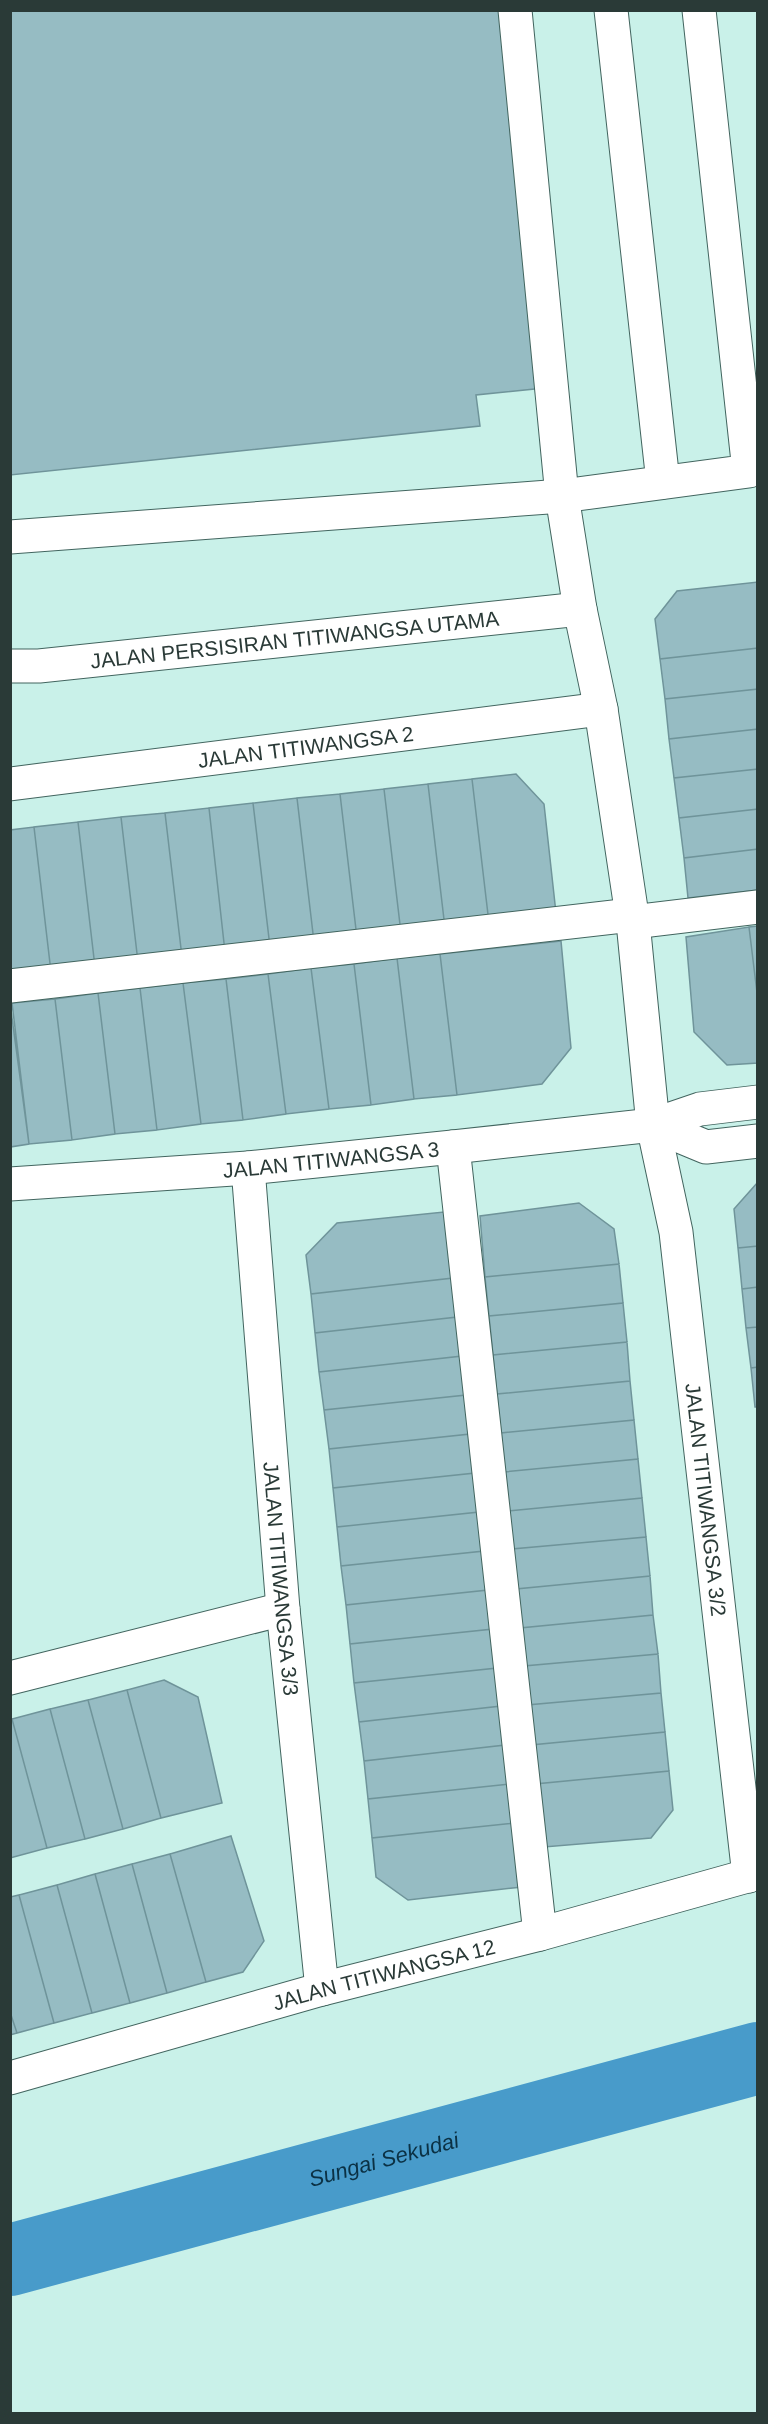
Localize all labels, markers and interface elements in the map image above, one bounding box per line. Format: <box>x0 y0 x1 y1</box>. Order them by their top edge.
street label: JALAN PERSISIRAN TITIWANGSA UTAMA <box>89 606 500 672</box>
street label: JALAN TITIWANGSA 2 <box>196 721 415 772</box>
street label: JALAN TITIWANGSA 3 <box>222 1137 440 1181</box>
street label: JALAN TITIWANGSA 3/2 <box>682 1382 731 1618</box>
street label: JALAN TITIWANGSA 3/3 <box>260 1461 303 1697</box>
street label: JALAN TITIWANGSA 12 <box>270 1934 497 2014</box>
water label: Sungai Sekudai <box>306 2127 462 2191</box>

